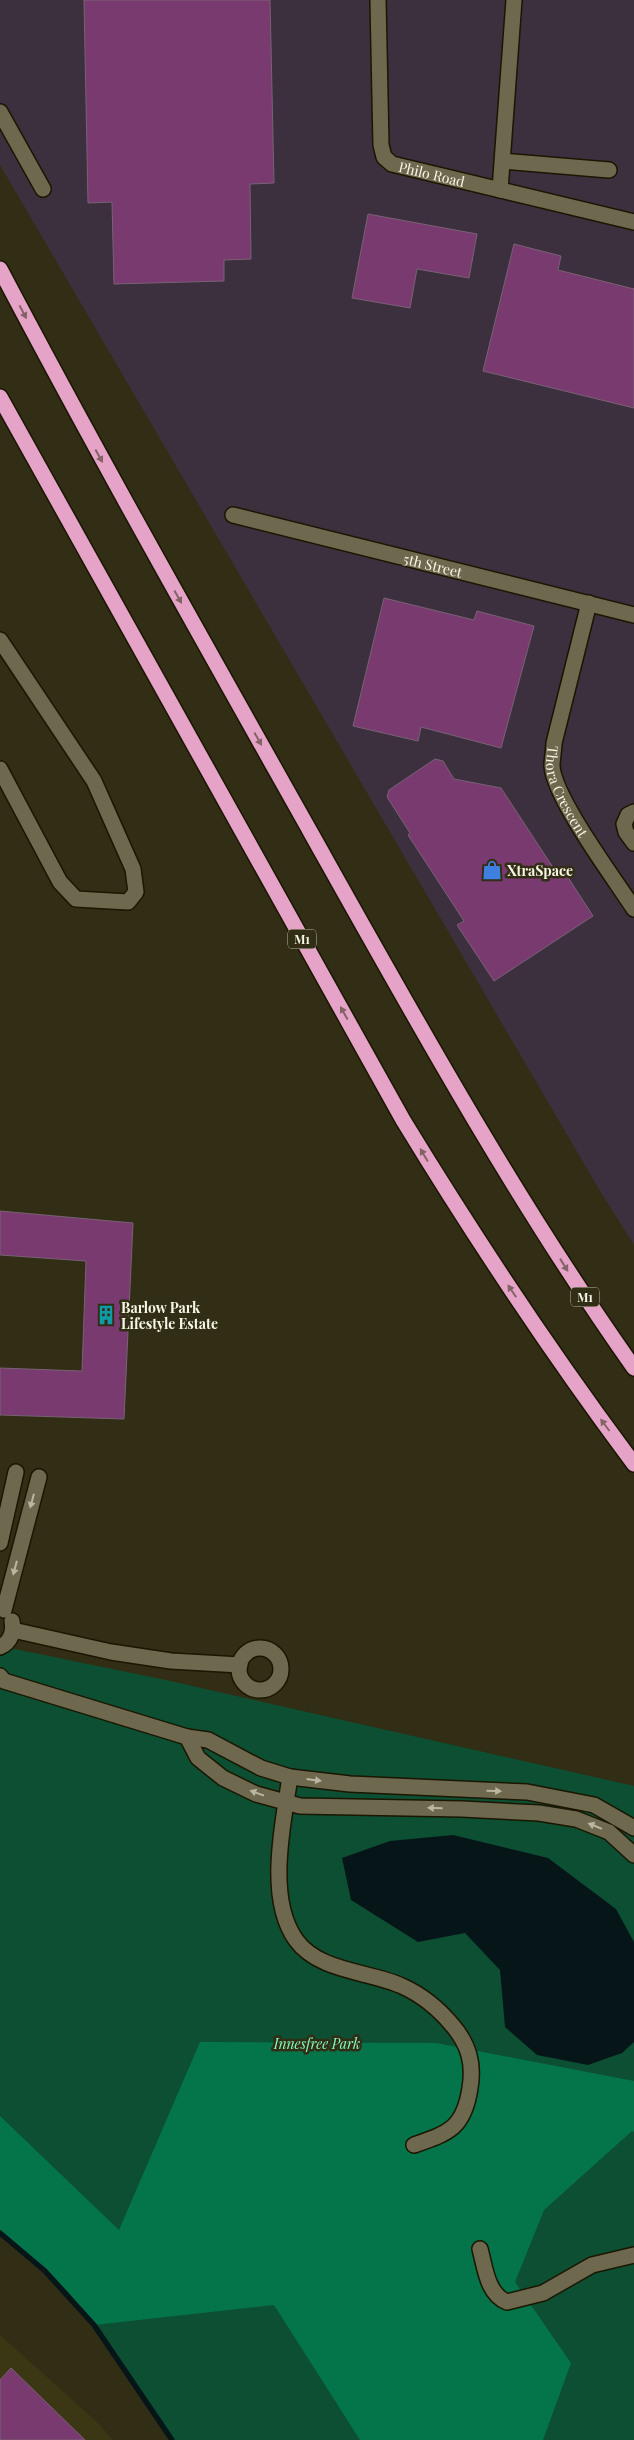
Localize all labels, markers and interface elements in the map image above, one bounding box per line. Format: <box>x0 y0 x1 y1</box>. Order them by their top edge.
street label: Philo Road <box>397 156 467 191</box>
one-way arrow <box>19 305 27 319</box>
one-way arrow <box>94 449 103 462</box>
street label: 5th Street <box>401 548 465 582</box>
one-way arrow <box>174 591 183 604</box>
one-way arrow <box>254 732 262 746</box>
street label: Thora Crescent <box>542 745 593 841</box>
shop icon: XtraSpace <box>481 859 503 881</box>
place label: XtraSpace <box>507 861 573 880</box>
road number: M1 <box>288 930 316 949</box>
one-way arrow <box>339 1007 348 1020</box>
one-way arrow <box>420 1148 429 1161</box>
one-way arrow <box>560 1259 569 1272</box>
one-way arrow <box>507 1284 517 1298</box>
road number: M1 <box>571 1288 599 1306</box>
place label: Barlow Park Lifestyle Estate <box>121 1298 218 1333</box>
building icon: Barlow Park Lifestyle Estate <box>95 1304 117 1326</box>
one-way arrow <box>599 1419 610 1432</box>
one-way arrow <box>28 1494 36 1509</box>
one-way arrow <box>11 1560 19 1575</box>
one-way arrow <box>306 1776 322 1784</box>
one-way arrow <box>486 1787 502 1795</box>
one-way arrow <box>249 1789 264 1797</box>
one-way arrow <box>427 1804 443 1812</box>
one-way arrow <box>588 1822 602 1830</box>
park label: Innesfree Park <box>273 2034 360 2053</box>

